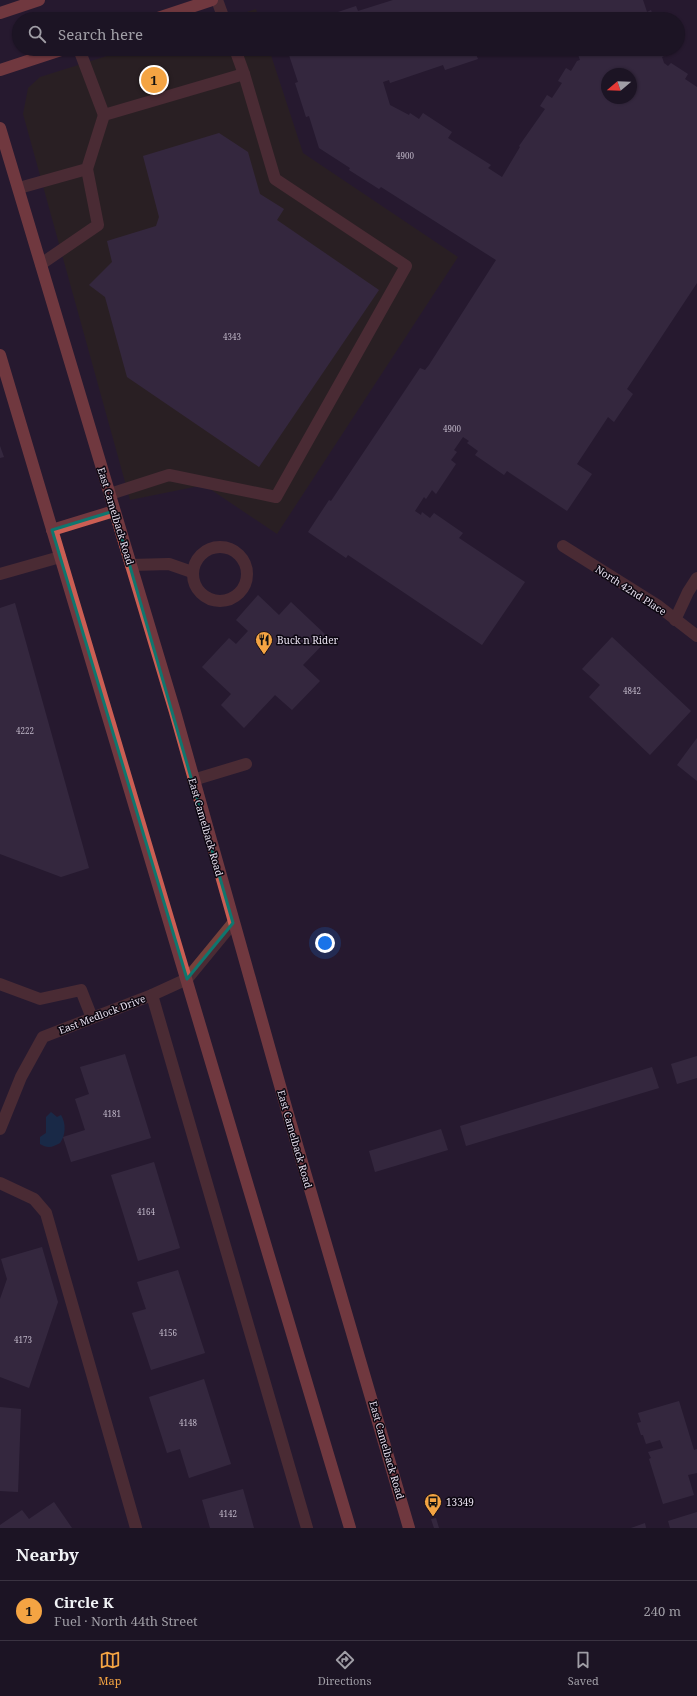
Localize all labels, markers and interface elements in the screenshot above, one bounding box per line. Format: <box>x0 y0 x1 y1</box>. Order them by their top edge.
search box <box>12 12 685 56</box>
icon: search <box>26 23 48 45</box>
text: Search here <box>58 24 143 44</box>
pin: 1 <box>141 65 167 95</box>
north arrow <box>601 68 637 104</box>
house number: 4900 <box>396 150 414 161</box>
house number: 4343 <box>223 331 241 342</box>
house number: 4900 <box>443 423 461 434</box>
street label: East Camelback Road <box>94 465 138 567</box>
street label: North 42nd Place <box>593 562 669 618</box>
restaurant icon: Buck n Rider <box>254 630 274 655</box>
place label: Buck n Rider <box>277 633 339 647</box>
house number: 4842 <box>623 685 641 696</box>
house number: 4222 <box>16 725 34 736</box>
street label: East Camelback Road <box>185 776 227 878</box>
your location <box>315 933 335 953</box>
street label: East Medlock Drive <box>57 991 147 1037</box>
street label: East Camelback Road <box>274 1088 316 1190</box>
house number: 4181 <box>103 1108 121 1119</box>
house number: 4164 <box>137 1206 155 1217</box>
house number: 4156 <box>159 1327 177 1338</box>
house number: 4173 <box>14 1334 32 1345</box>
street label: East Camelback Road <box>366 1399 408 1501</box>
house number: 4148 <box>179 1417 197 1428</box>
bus stop icon: 13349 <box>423 1492 443 1517</box>
place label: 13349 <box>446 1495 474 1509</box>
house number: 4142 <box>219 1508 237 1519</box>
text: Nearby <box>16 1543 79 1566</box>
text: Circle K <box>54 1592 114 1612</box>
text: 1 <box>25 1602 33 1620</box>
text: 240 m <box>644 1602 681 1620</box>
text: Fuel · North 44th Street <box>54 1612 198 1630</box>
tab: Map <box>98 1649 121 1688</box>
tab: Directions <box>318 1649 371 1688</box>
tab: Saved <box>568 1649 599 1688</box>

